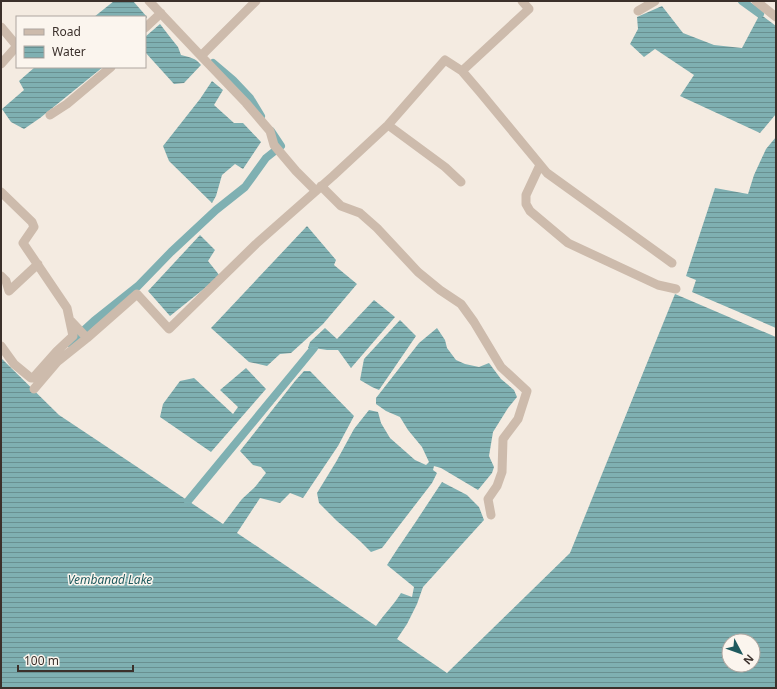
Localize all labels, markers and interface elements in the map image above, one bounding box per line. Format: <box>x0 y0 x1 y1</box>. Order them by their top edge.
legend <box>16 16 146 68</box>
text: Road <box>52 23 81 40</box>
text: Water <box>52 43 86 60</box>
water label: Vembanad Lake <box>68 571 152 588</box>
north arrow <box>721 633 761 673</box>
scale bar <box>18 647 133 673</box>
text: 100 m <box>24 652 59 669</box>
text: N <box>740 652 758 668</box>

